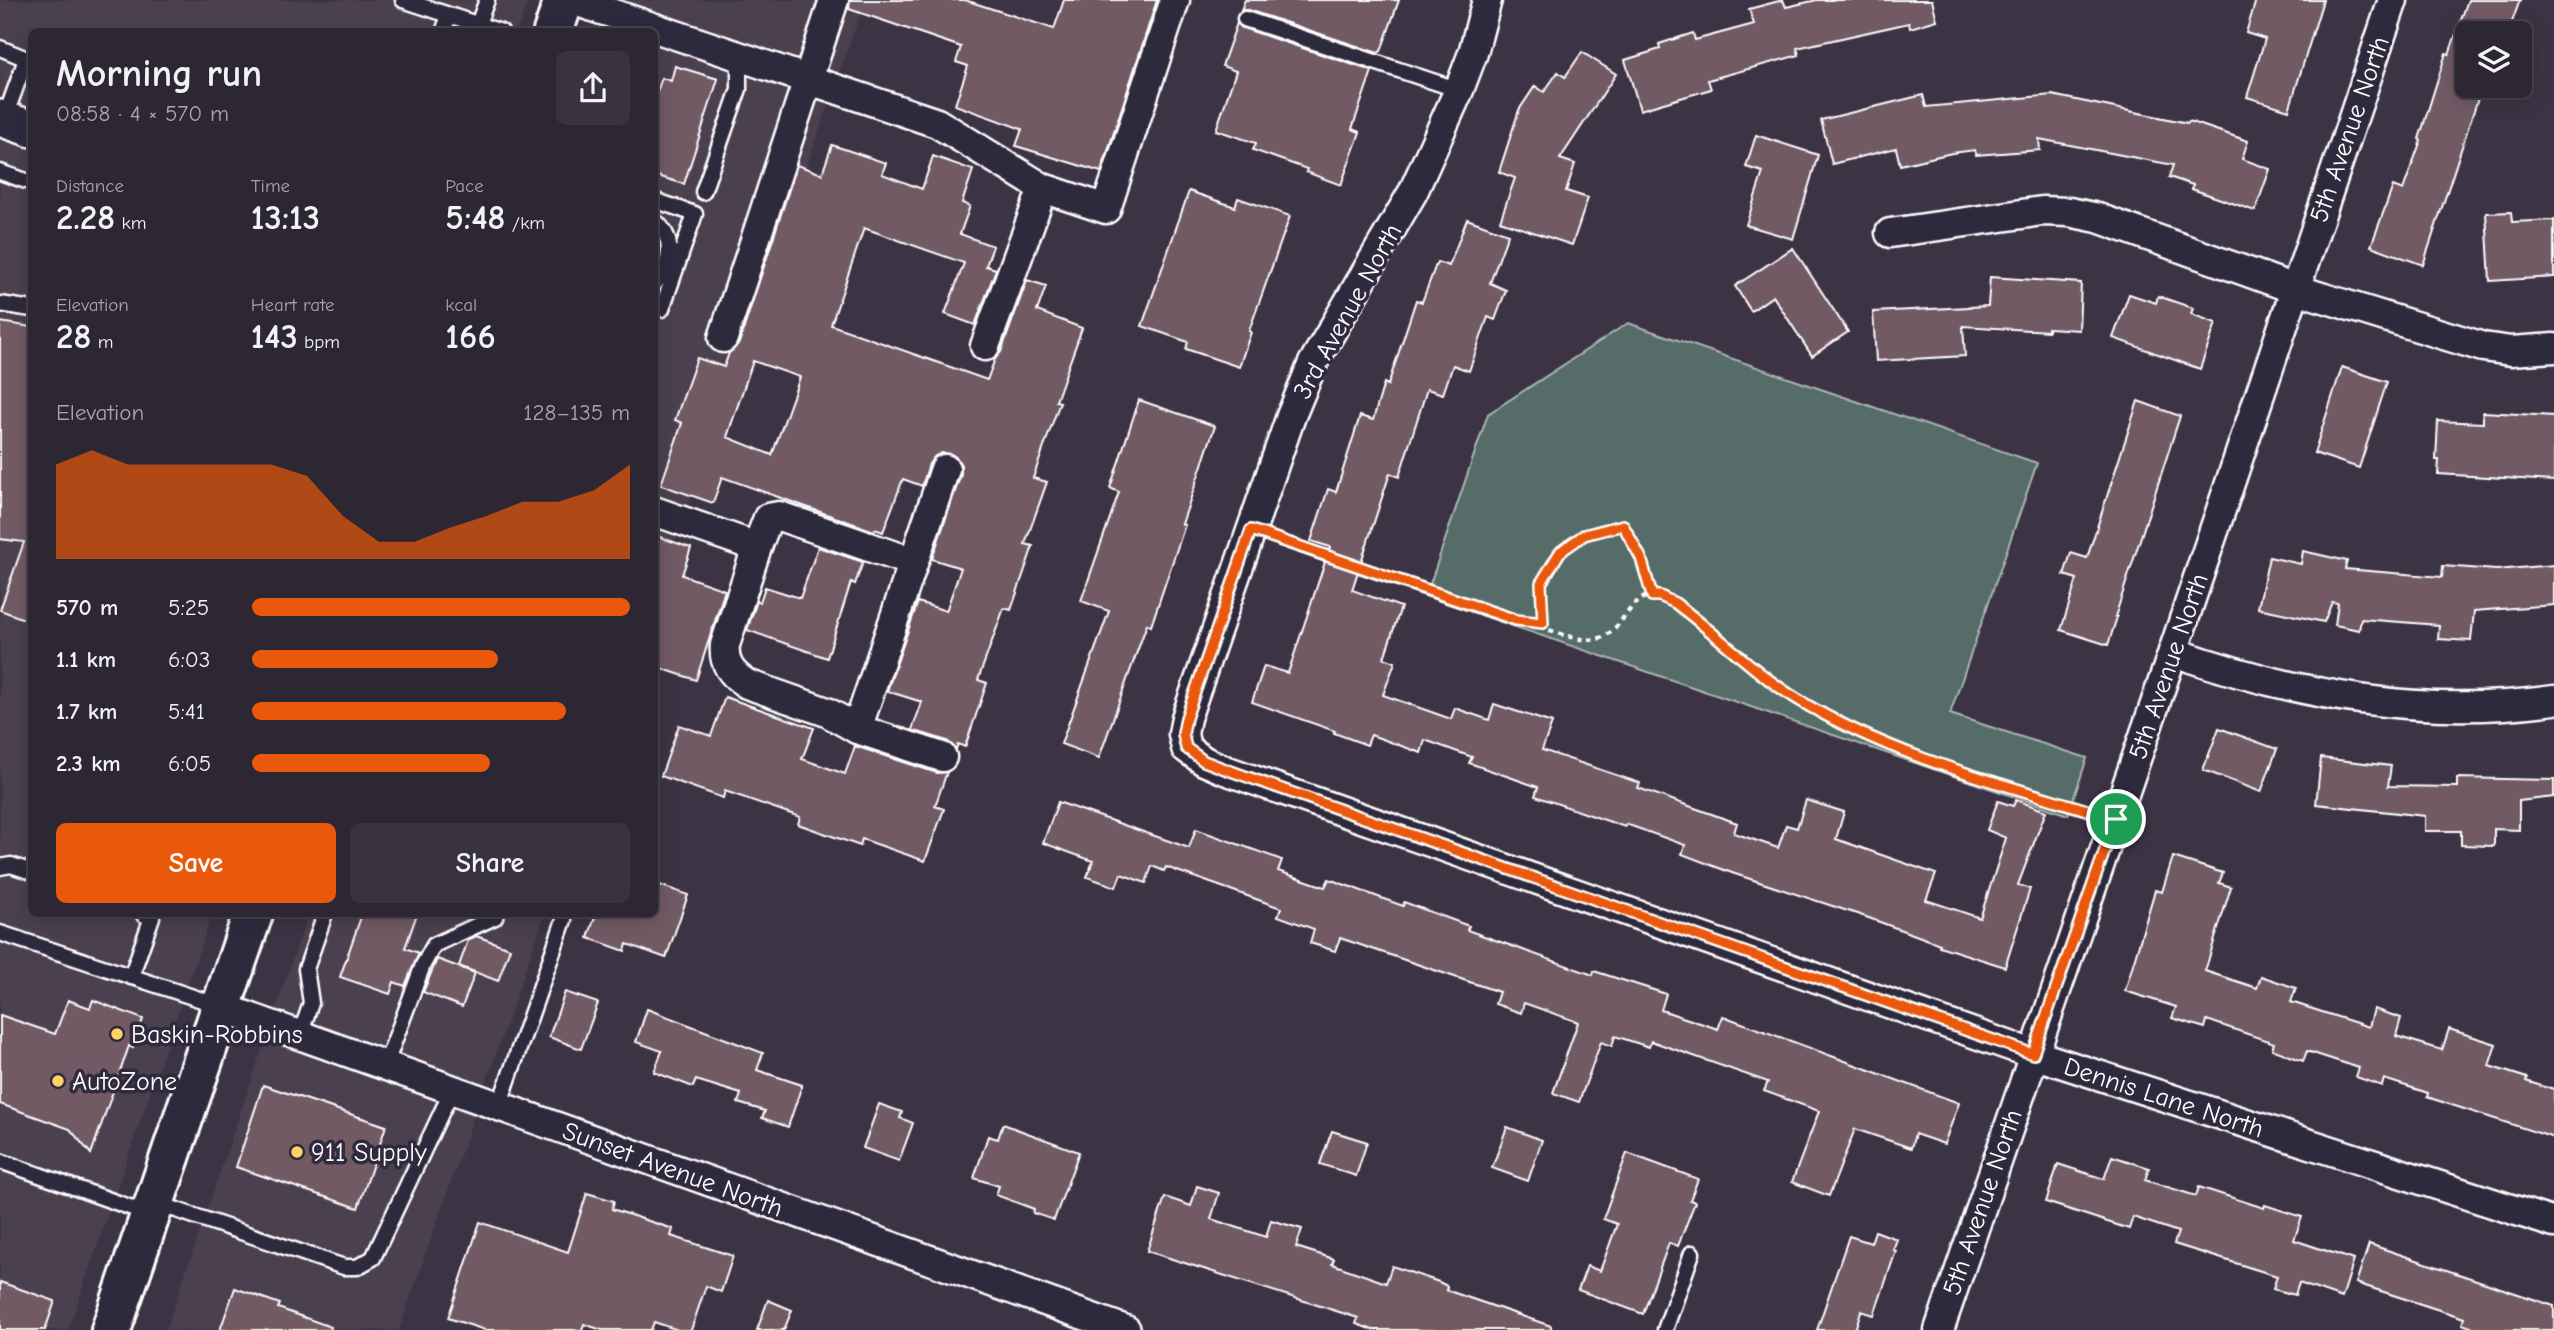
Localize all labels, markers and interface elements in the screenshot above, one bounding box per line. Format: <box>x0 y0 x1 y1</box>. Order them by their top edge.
map controls <box>2455 21 2532 98</box>
button: layers <box>2455 21 2532 98</box>
street label: 5th Avenue North <box>2304 32 2396 226</box>
button: share <box>556 51 630 125</box>
text: Morning run <box>56 52 262 96</box>
text: 08:58 · 4 × 570 m <box>56 100 229 127</box>
text: Distance <box>56 175 124 197</box>
text: Time <box>251 175 290 197</box>
text: Pace <box>445 175 484 197</box>
text: 2.28 <box>56 197 115 238</box>
text: 13:13 <box>251 197 320 238</box>
text: 5:48 <box>445 197 506 238</box>
text: km <box>115 212 146 234</box>
text: /km <box>506 212 545 234</box>
street label: 3rd Avenue North <box>1287 219 1408 404</box>
text: Elevation <box>56 294 129 316</box>
text: Heart rate <box>251 294 334 316</box>
text: kcal <box>445 294 477 316</box>
text: 28 <box>56 316 91 357</box>
text: 143 <box>251 316 298 357</box>
text: 166 <box>445 316 496 357</box>
text: m <box>91 331 113 353</box>
text: bpm <box>298 331 340 353</box>
text: Elevation <box>56 399 144 426</box>
text: 128–135 m <box>523 399 630 426</box>
street label: 5th Avenue North <box>2123 569 2215 763</box>
text: 570 m <box>56 594 118 621</box>
text: 5:25 <box>168 594 209 621</box>
text: 1.1 km <box>56 646 116 673</box>
text: 6:03 <box>168 646 210 673</box>
text: 1.7 km <box>56 698 117 725</box>
text: 5:41 <box>168 698 205 725</box>
text: 2.3 km <box>56 750 121 777</box>
text: 6:05 <box>168 750 211 777</box>
pin <box>2086 789 2146 849</box>
icon: arrive <box>2097 800 2135 838</box>
button: Save <box>56 823 336 903</box>
button: Share <box>350 823 630 903</box>
place label: Baskin-Robbins <box>131 1020 303 1050</box>
marker: Baskin-Robbins <box>109 1026 125 1042</box>
street label: Dennis Lane North <box>2060 1052 2267 1144</box>
place label: AutoZone <box>72 1067 177 1097</box>
marker: AutoZone <box>50 1073 66 1089</box>
street label: 5th Avenue North <box>1937 1105 2029 1299</box>
street label: Sunset Avenue North <box>558 1116 787 1224</box>
place label: 911 Supply <box>311 1138 427 1168</box>
marker: 911 Supply <box>289 1144 305 1160</box>

